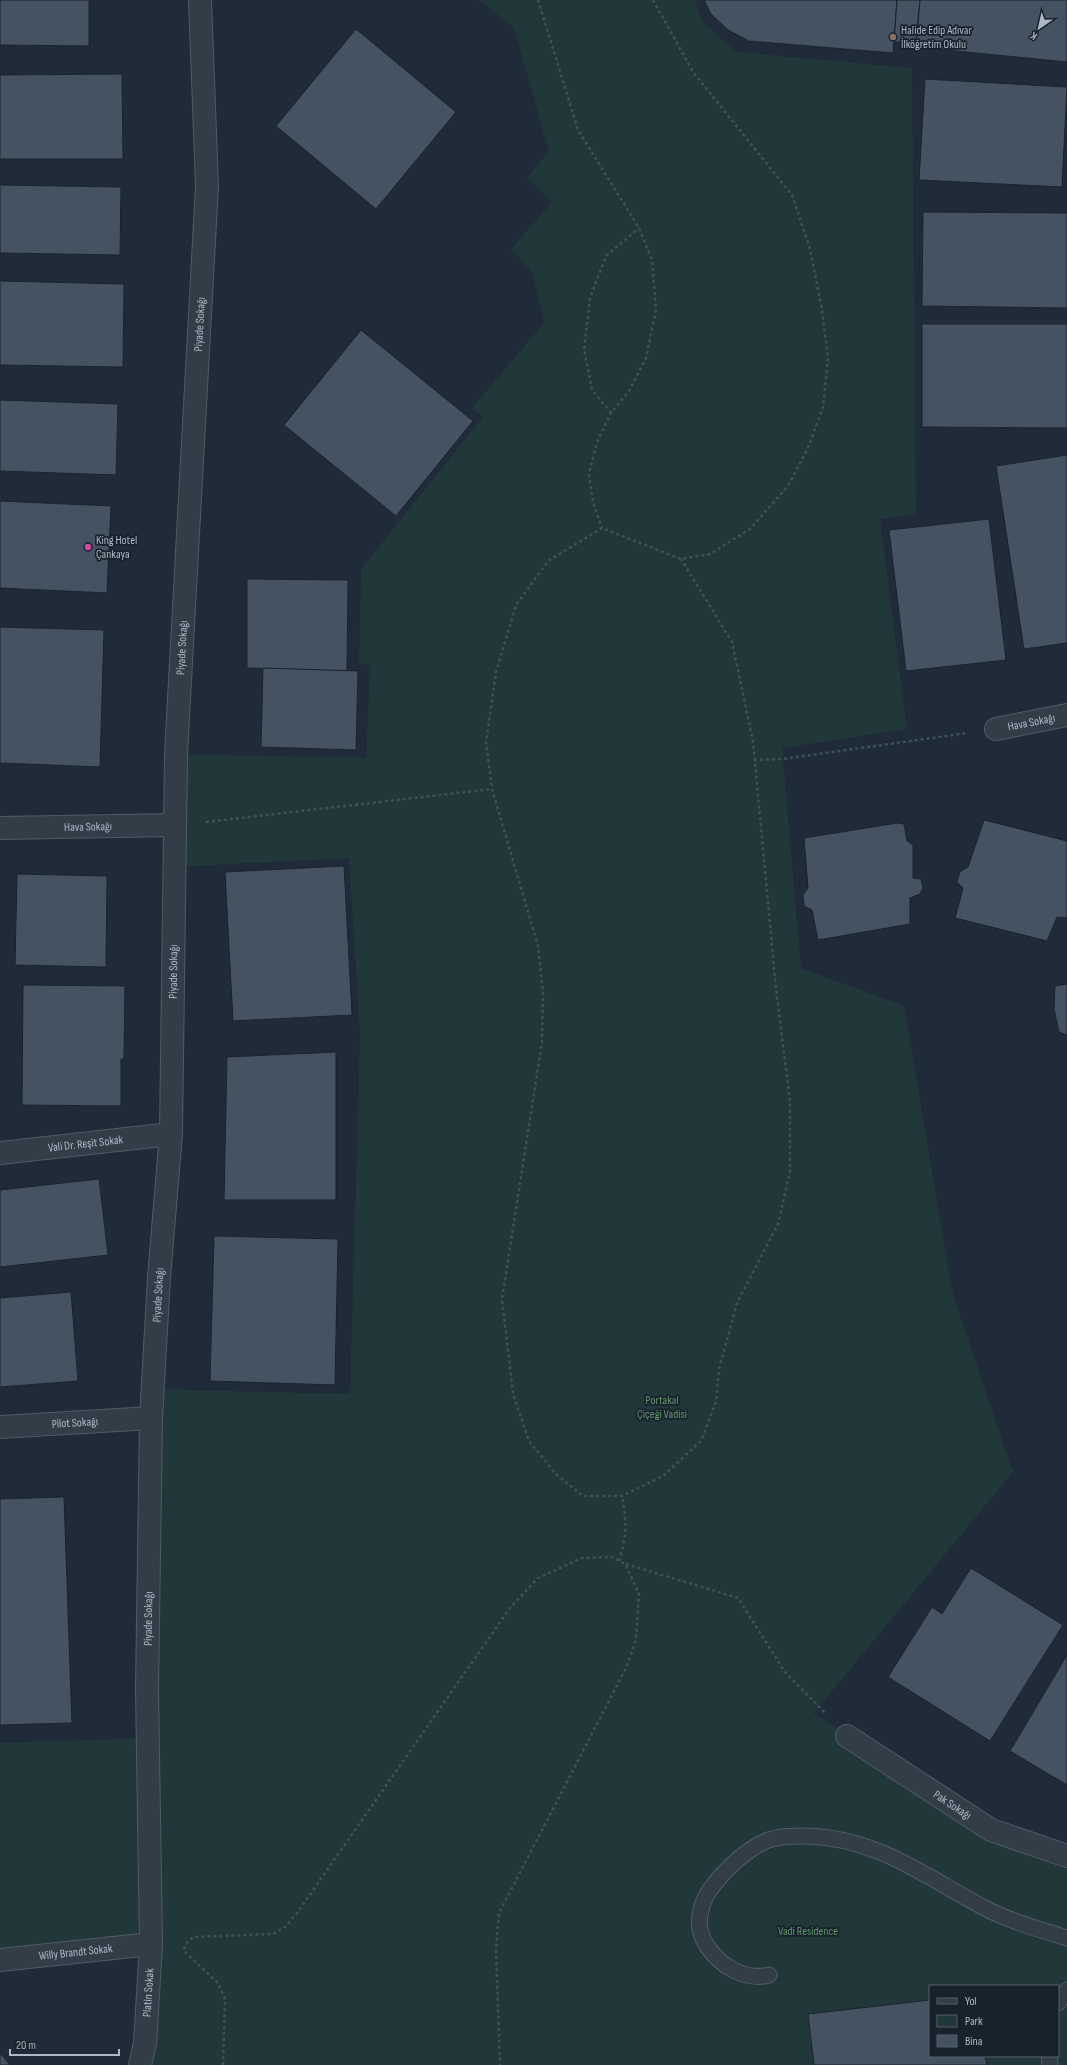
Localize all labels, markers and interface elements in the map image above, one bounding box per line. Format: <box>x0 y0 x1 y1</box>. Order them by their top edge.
north arrow <box>1019 8 1059 48</box>
place label: Halide Edip Adıvar İlköğretim Okulu <box>901 23 972 52</box>
text: K <box>1027 29 1040 43</box>
marker: Halide Edip Adıvar İlköğretim Okulu <box>888 32 898 42</box>
street label: Piyade Sokağı <box>190 297 208 352</box>
place label: King Hotel Çankaya <box>96 533 137 562</box>
marker: King Hotel Çankaya <box>83 542 93 552</box>
street label: Piyade Sokağı <box>173 620 191 675</box>
street label: Hava Sokağı <box>1006 710 1056 734</box>
street label: Hava Sokağı <box>64 819 112 834</box>
street label: Piyade Sokağı <box>165 944 181 999</box>
street label: Vali Dr. Reşit Sokak <box>47 1132 124 1155</box>
street label: Piyade Sokağı <box>149 1267 167 1323</box>
park label: Portakal Çiçeği Vadisi <box>637 1393 687 1422</box>
street label: Pilot Sokağı <box>51 1414 99 1431</box>
street label: Piyade Sokağı <box>140 1591 156 1646</box>
street label: Pak Sokağı <box>931 1787 974 1823</box>
park label: Vadi Residence <box>778 1924 838 1939</box>
street label: Willy Brandt Sokak <box>38 1941 114 1963</box>
street label: Platin Sokak <box>139 1967 157 2017</box>
legend <box>929 1985 1059 2057</box>
text: Yol <box>965 1994 977 2009</box>
text: Park <box>965 2014 983 2029</box>
scale bar <box>10 2031 119 2057</box>
text: Bina <box>965 2034 983 2049</box>
text: 20 m <box>16 2038 36 2053</box>

